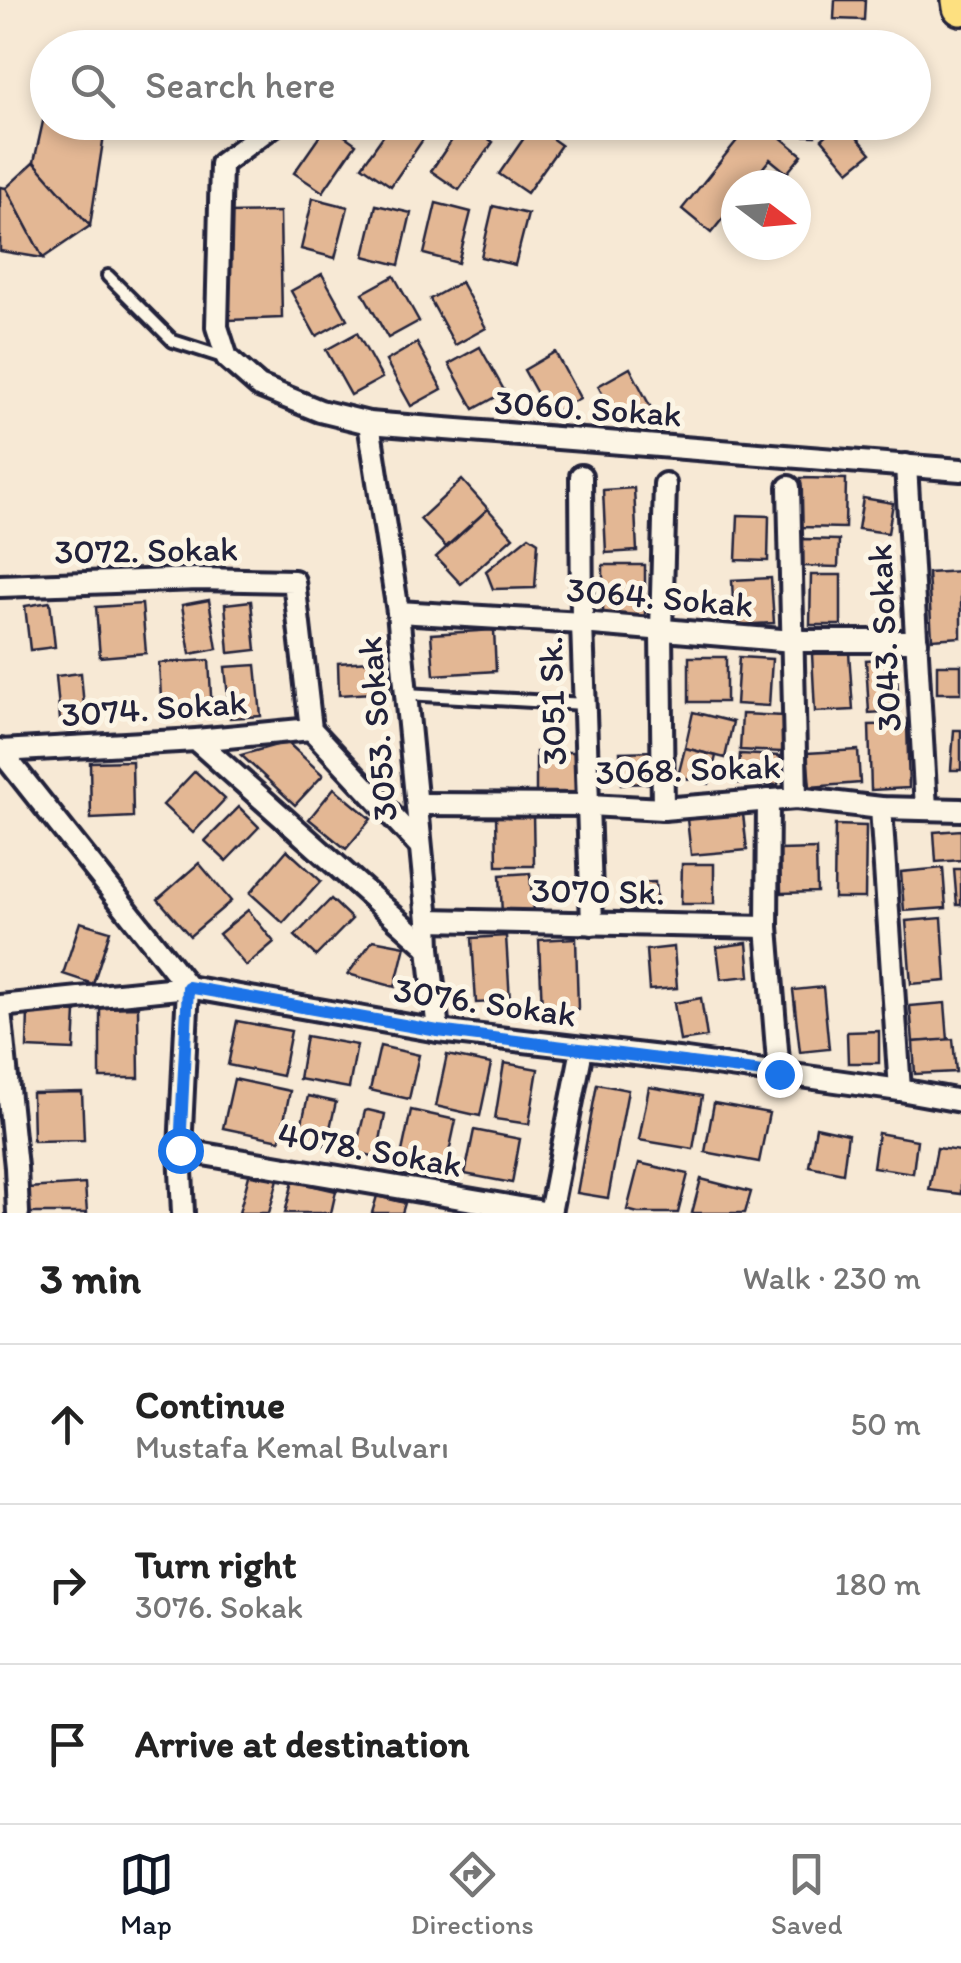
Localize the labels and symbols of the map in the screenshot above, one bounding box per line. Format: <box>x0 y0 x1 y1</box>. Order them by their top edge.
north arrow <box>721 170 811 260</box>
street label: 3060. Sokak <box>493 380 683 436</box>
street label: 3072. Sokak <box>54 527 238 573</box>
street label: 3043. Sokak <box>858 543 910 733</box>
street label: 3064. Sokak <box>565 568 755 626</box>
street label: 3053. Sokak <box>348 635 406 823</box>
street label: 3051 Sk. <box>529 636 575 766</box>
street label: 3074. Sokak <box>60 681 248 735</box>
street label: 3068. Sokak <box>595 745 781 793</box>
street label: 3070 Sk. <box>531 869 665 913</box>
street label: 3076. Sokak <box>391 968 579 1036</box>
route end <box>757 1052 803 1098</box>
street label: 4078. Sokak <box>275 1112 465 1186</box>
route start <box>158 1128 204 1174</box>

